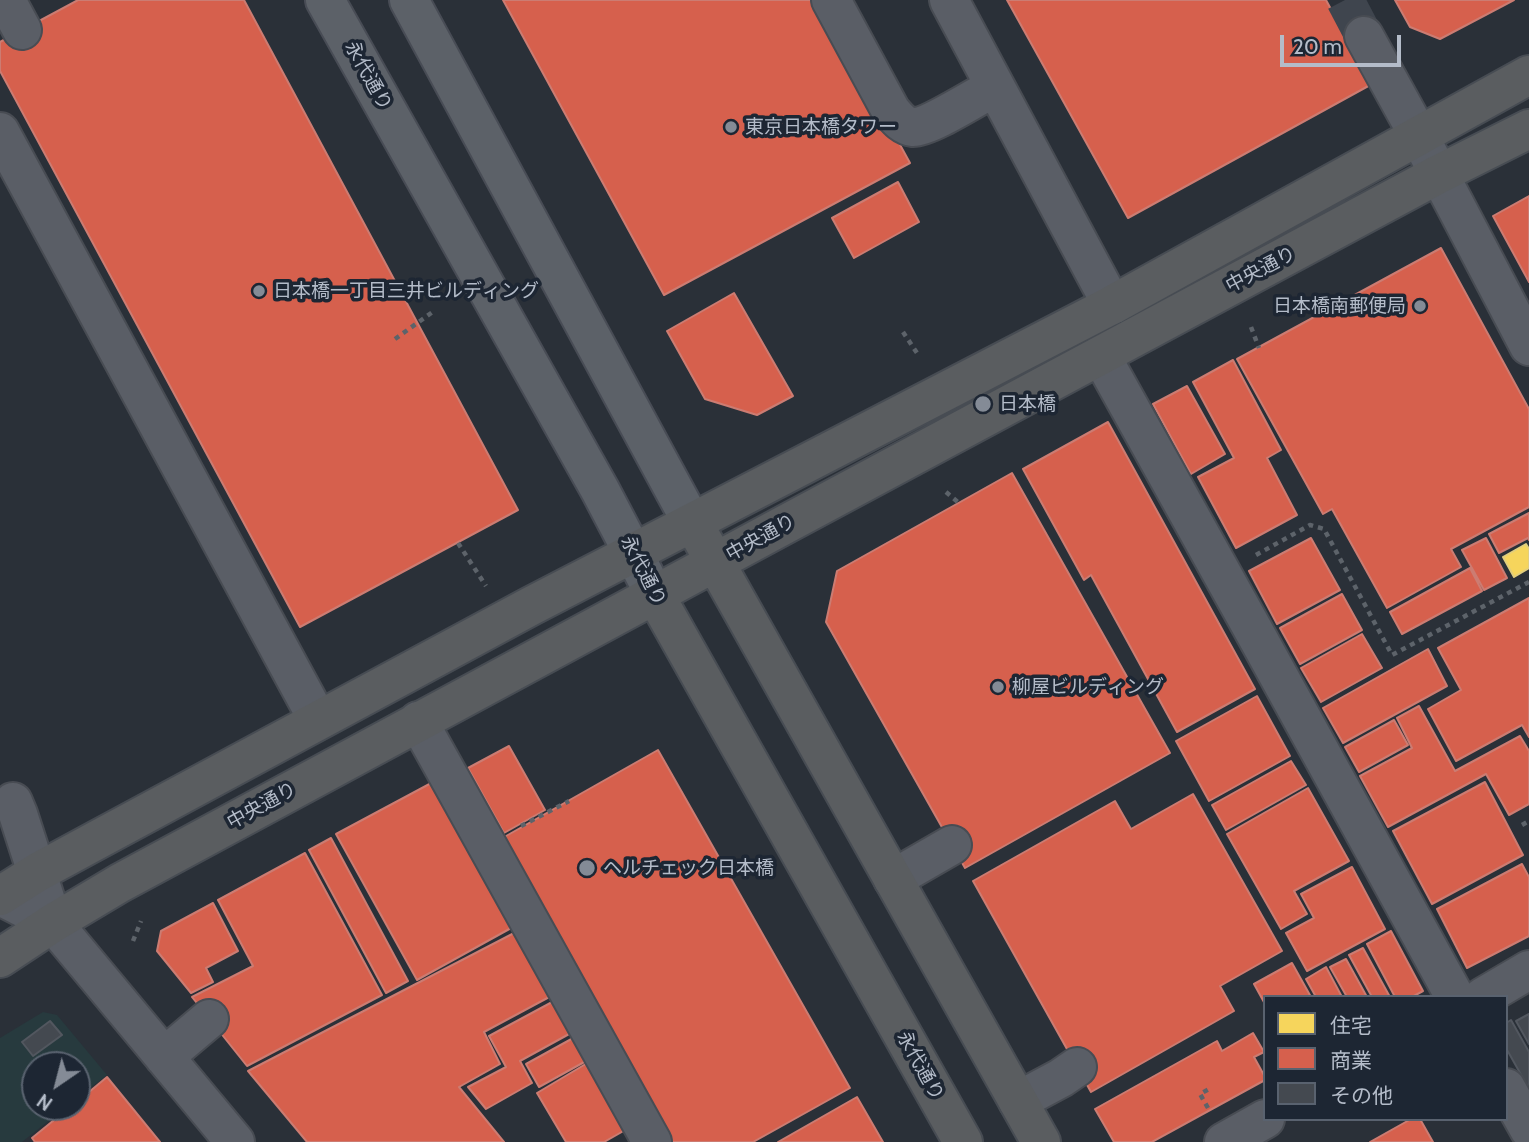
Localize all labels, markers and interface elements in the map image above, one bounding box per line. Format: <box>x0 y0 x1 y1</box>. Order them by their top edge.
scale bar <box>1284 21 1405 65</box>
text: 20 m <box>1293 34 1342 59</box>
street label: 永代通り <box>340 37 396 115</box>
place label: 東京日本橋タワー <box>745 116 897 138</box>
marker: 東京日本橋タワー <box>723 119 739 135</box>
street label: 中央通り <box>1222 242 1300 298</box>
place label: 日本橋一丁目三井ビルディング <box>273 280 539 302</box>
marker: 日本橋一丁目三井ビルディング <box>251 283 267 299</box>
place label: 日本橋南郵便局 <box>1273 295 1406 317</box>
marker: 日本橋南郵便局 <box>1412 298 1428 314</box>
place label: 日本橋 <box>999 393 1056 415</box>
marker: 日本橋 <box>973 394 993 414</box>
street label: 中央通り <box>722 510 800 566</box>
street label: 永代通り <box>616 532 670 610</box>
place label: 柳屋ビルディング <box>1012 676 1164 698</box>
marker: 柳屋ビルディング <box>990 679 1006 695</box>
street label: 中央通り <box>223 778 301 834</box>
place label: ヘルチェック日本橋 <box>603 857 774 879</box>
marker: ヘルチェック日本橋 <box>577 858 597 878</box>
legend <box>1263 995 1508 1121</box>
text: 住宅 <box>1330 1013 1372 1038</box>
street label: 永代通り <box>892 1027 948 1105</box>
text: 商業 <box>1330 1048 1372 1073</box>
north arrow <box>21 1051 91 1121</box>
text: その他 <box>1330 1083 1393 1108</box>
text: N <box>33 1089 57 1115</box>

